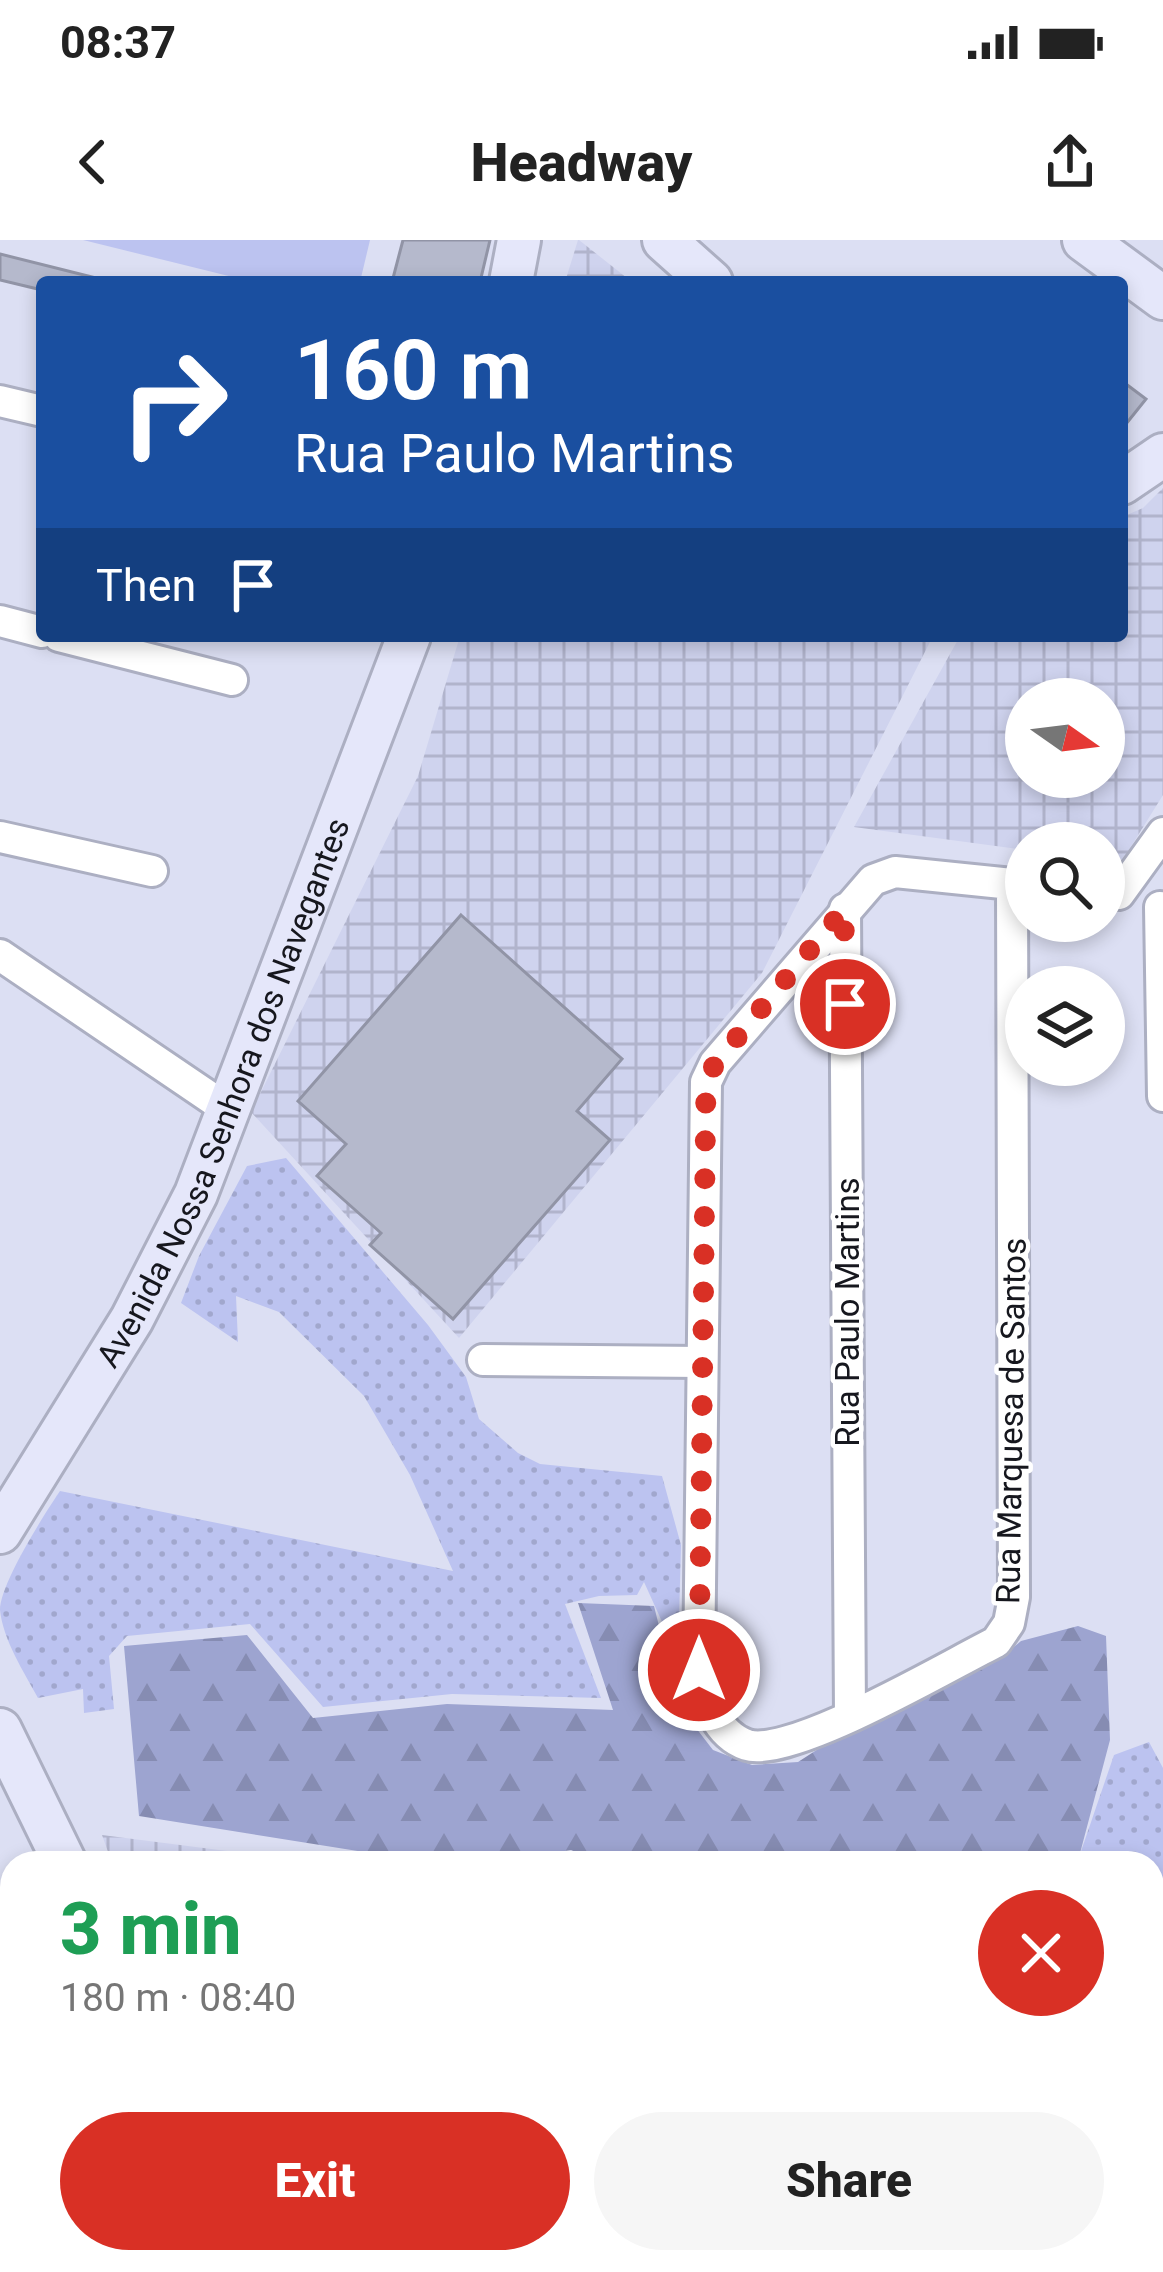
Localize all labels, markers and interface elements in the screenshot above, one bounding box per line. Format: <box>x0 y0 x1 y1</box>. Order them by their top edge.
text: 08:37 <box>60 16 176 69</box>
icon: back <box>60 129 126 195</box>
icon: share <box>1037 129 1103 195</box>
text: Headway <box>471 131 692 194</box>
text: 160 m <box>294 321 532 420</box>
icon: right <box>96 324 252 480</box>
text: Rua Paulo Martins <box>294 422 735 485</box>
icon: arrive <box>220 552 286 618</box>
text: Then <box>96 559 196 612</box>
north arrow <box>1005 678 1125 798</box>
map controls <box>1005 678 1125 1086</box>
street label: Avenida Nossa Senhora dos Navegantes <box>88 812 357 1374</box>
button: search <box>1005 822 1125 942</box>
pin <box>794 953 896 1055</box>
button: layers <box>1005 966 1125 1086</box>
icon: arrive <box>812 971 878 1037</box>
street label: Rua Paulo Martins <box>828 1177 867 1447</box>
street label: Rua Marquesa de Santos <box>988 1238 1034 1604</box>
position arrow <box>636 1607 762 1733</box>
text: 3 min <box>60 1887 242 1972</box>
button: close <box>978 1890 1104 2016</box>
text: 180 m · 08:40 <box>60 1975 296 2021</box>
button: Exit <box>60 2112 570 2250</box>
button: Share <box>594 2112 1104 2250</box>

